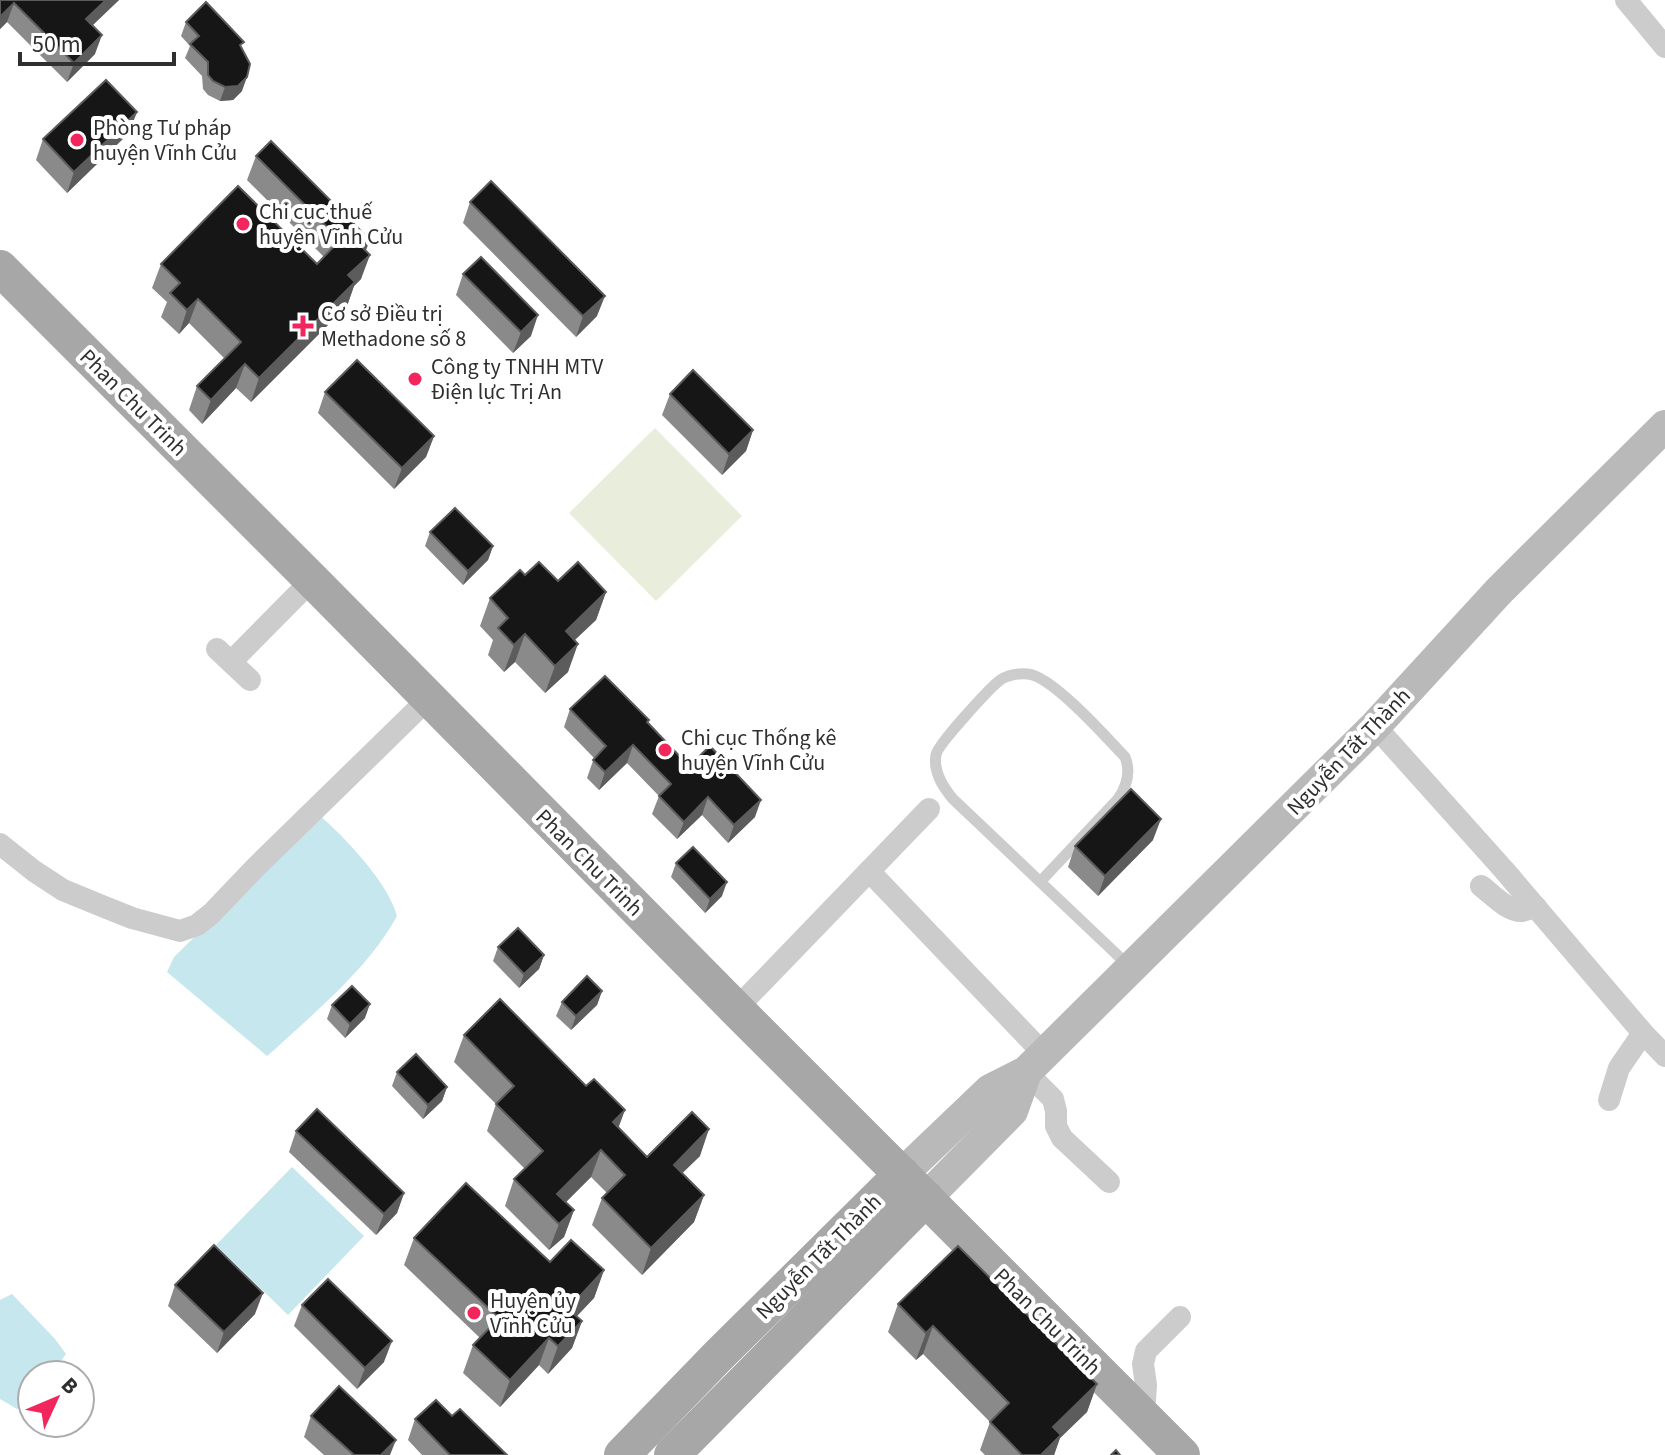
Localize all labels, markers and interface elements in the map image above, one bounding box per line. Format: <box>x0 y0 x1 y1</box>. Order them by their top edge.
scale bar <box>20 16 174 66</box>
text: 50 m <box>32 27 81 62</box>
place label: Phòng Tư pháp huyện Vĩnh Cửu <box>93 112 237 169</box>
marker: Phòng Tư pháp huyện Vĩnh Cửu <box>68 131 86 149</box>
place label: Chi cục thuế huyện Vĩnh Cửu <box>259 196 403 253</box>
marker: Chi cục thuế huyện Vĩnh Cửu <box>234 215 252 233</box>
place label: Cơ sở Điều trị Methadone số 8 <box>321 298 466 355</box>
marker: Cơ sở Điều trị Methadone số 8 <box>292 315 314 337</box>
street label: Phan Chu Trinh <box>72 342 194 464</box>
place label: Công ty TNHH MTV Điện lực Trị An <box>431 351 604 408</box>
marker: Công ty TNHH MTV Điện lực Trị An <box>406 370 424 388</box>
street label: Nguyễn Tất Thành <box>1279 681 1418 823</box>
place label: Chi cục Thống kê huyện Vĩnh Cửu <box>681 722 836 779</box>
marker: Chi cục Thống kê huyện Vĩnh Cửu <box>656 741 674 759</box>
street label: Phan Chu Trinh <box>528 802 650 924</box>
street label: Nguyễn Tất Thành <box>749 1187 889 1327</box>
street label: Phan Chu Trinh <box>986 1261 1108 1383</box>
place label: Huyện ủy Vĩnh Cửu <box>490 1285 577 1342</box>
marker: Huyện ủy Vĩnh Cửu <box>465 1304 483 1322</box>
north arrow <box>16 1359 96 1439</box>
text: B <box>54 1370 86 1402</box>

